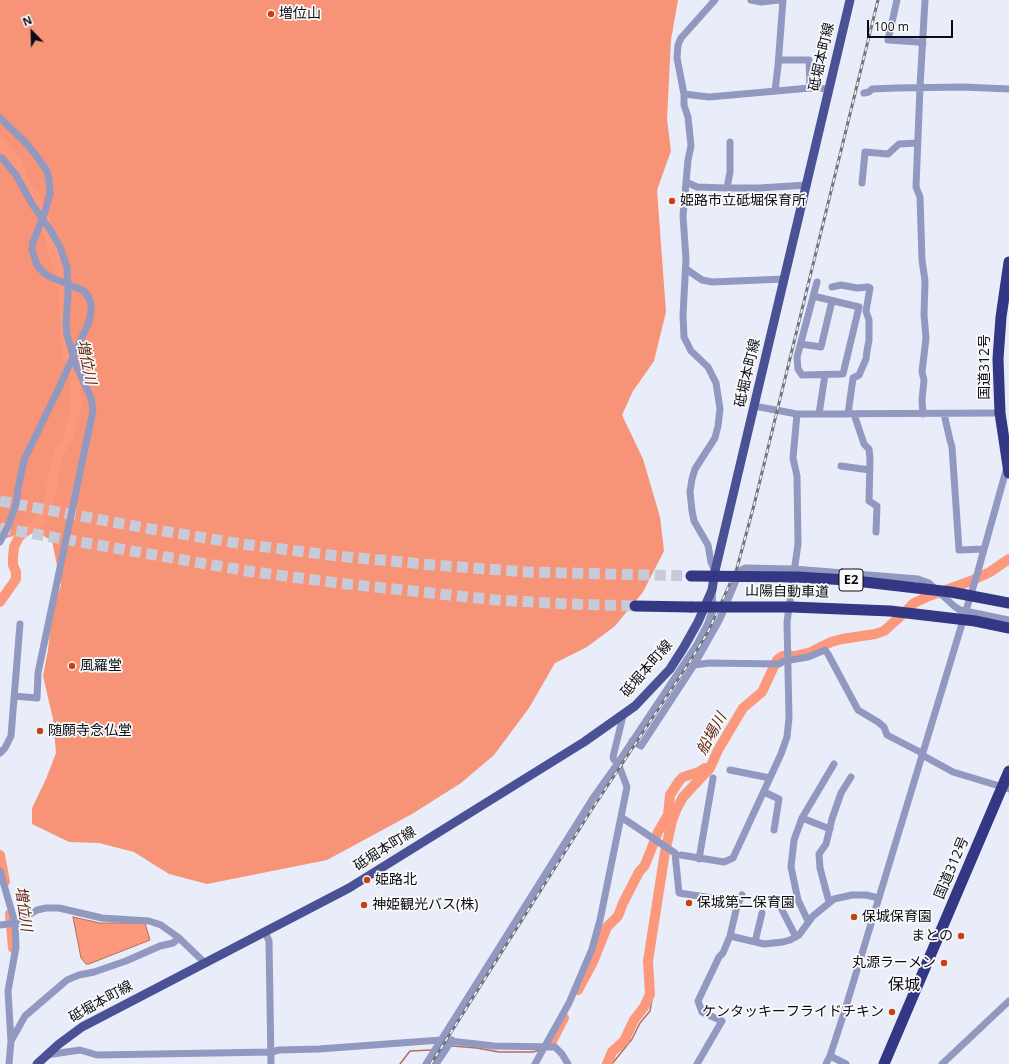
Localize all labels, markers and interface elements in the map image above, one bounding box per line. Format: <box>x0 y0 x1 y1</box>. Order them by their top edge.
place label: 増位山 <box>279 6 321 22</box>
marker: 増位山 <box>266 9 276 19</box>
north arrow <box>12 12 52 52</box>
text: N <box>20 12 34 29</box>
scale bar <box>869 12 955 38</box>
text: 100 m <box>874 18 909 35</box>
street label: 砥堀本町線 <box>806 21 838 93</box>
place label: 姫路市立砥堀保育所 <box>680 193 806 209</box>
marker: 姫路市立砥堀保育所 <box>667 196 677 206</box>
street label: 国道312号 <box>977 334 993 400</box>
street label: 砥堀本町線 <box>732 337 764 409</box>
water label: 増位川 <box>73 338 99 386</box>
road number: E2 <box>839 569 863 591</box>
street label: 山陽自動車道 <box>745 583 829 601</box>
street label: 砥堀本町線 <box>618 637 676 701</box>
place label: 風羅堂 <box>80 658 122 674</box>
marker: 風羅堂 <box>67 661 77 671</box>
water label: 船場川 <box>693 710 731 758</box>
place label: 随願寺念仏堂 <box>48 723 132 739</box>
marker: 随願寺念仏堂 <box>35 726 45 736</box>
street label: 砥堀本町線 <box>351 823 419 875</box>
street label: 国道312号 <box>931 834 973 902</box>
place label: 姫路北 <box>375 872 417 888</box>
marker: 姫路北 <box>362 875 372 885</box>
water label: 増位川 <box>11 885 35 933</box>
place label: 保城第二保育園 <box>697 895 795 911</box>
place label: 神姫観光バス(株) <box>372 897 478 913</box>
marker: 保城第二保育園 <box>684 898 694 908</box>
marker: 神姫観光バス(株) <box>359 900 369 910</box>
place label: 保城保育園 <box>862 909 932 925</box>
marker: 保城保育園 <box>849 912 859 922</box>
place label: まとの <box>911 928 953 944</box>
marker: まとの <box>956 931 966 941</box>
place label: 丸源ラーメン <box>852 955 936 971</box>
marker: 丸源ラーメン <box>939 958 949 968</box>
district label: 保城 <box>888 975 920 995</box>
street label: 砥堀本町線 <box>66 978 136 1026</box>
place label: ケンタッキーフライドチキン <box>702 1004 884 1020</box>
marker: ケンタッキーフライドチキン <box>887 1007 897 1017</box>

